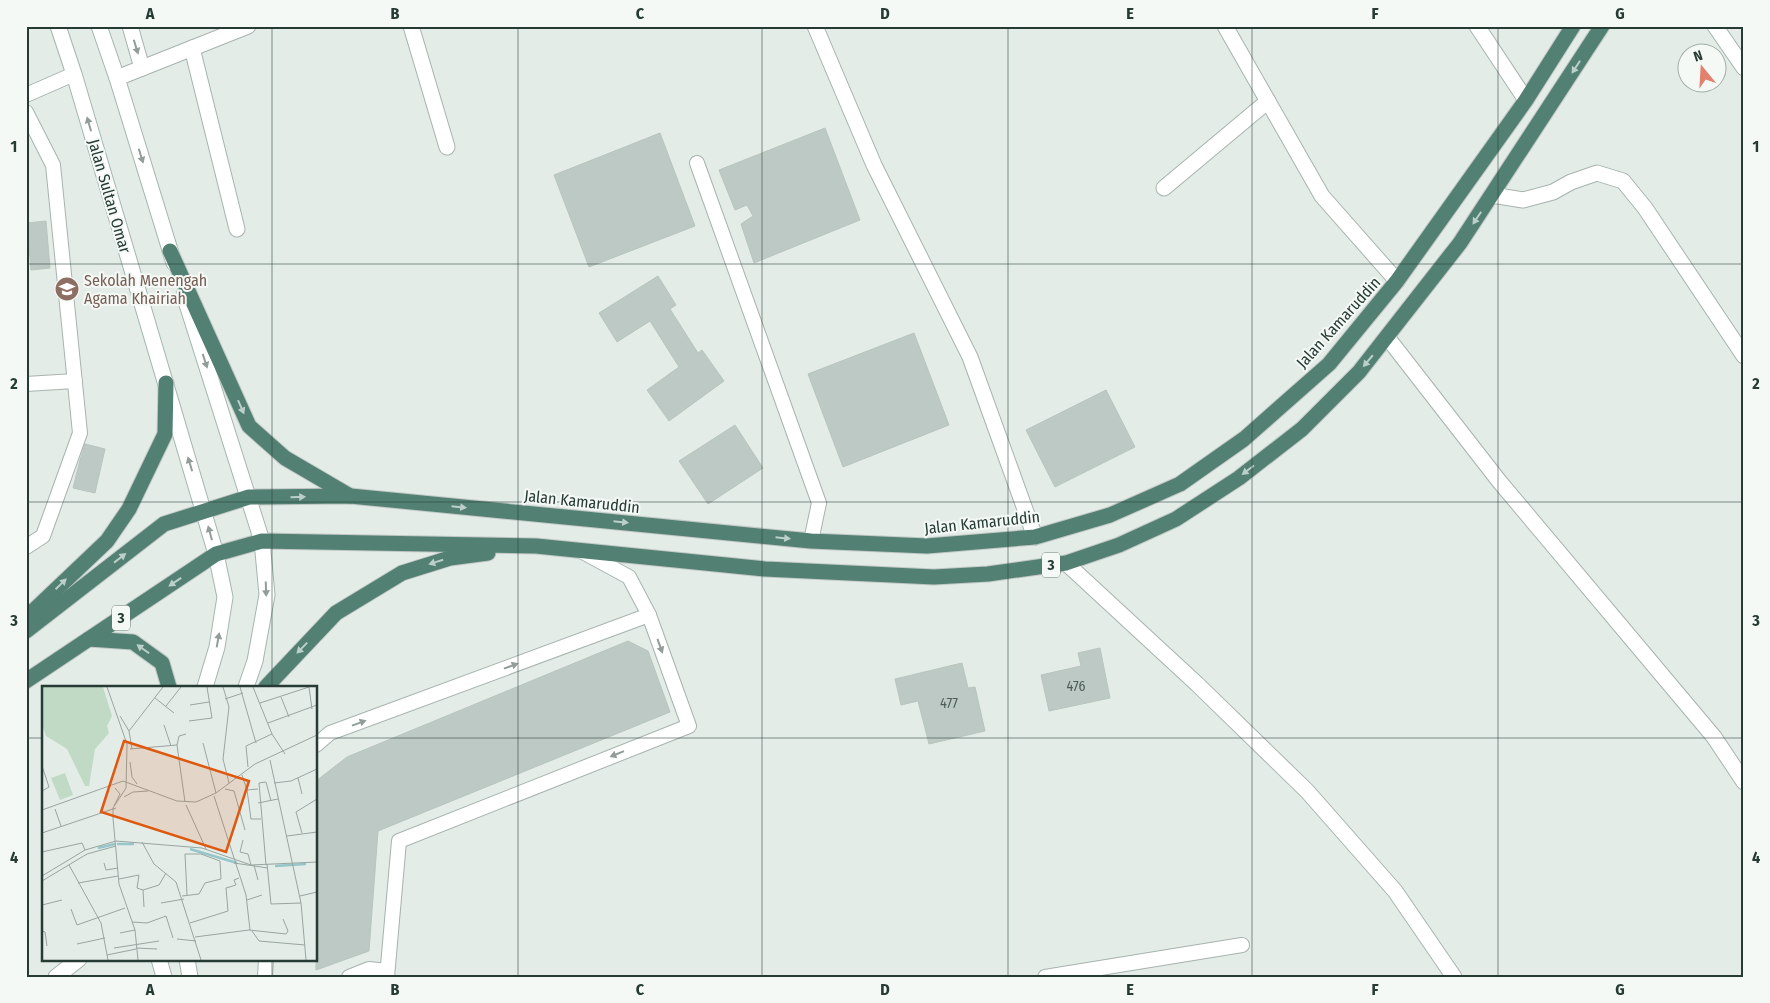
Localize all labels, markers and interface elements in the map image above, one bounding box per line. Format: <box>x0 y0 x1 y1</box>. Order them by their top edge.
text: A <box>145 4 155 23</box>
text: B <box>391 4 400 23</box>
text: C <box>636 4 645 23</box>
text: D <box>880 4 890 23</box>
text: E <box>1126 4 1134 23</box>
text: F <box>1371 4 1379 23</box>
text: G <box>1615 4 1625 23</box>
one-way arrow <box>132 40 140 55</box>
north arrow <box>1678 42 1728 92</box>
text: N <box>1692 47 1705 65</box>
one-way arrow <box>1571 61 1580 74</box>
one-way arrow <box>84 116 92 131</box>
text: 1 <box>11 137 17 156</box>
street label: Jalan Sultan Omar <box>84 137 135 256</box>
text: 1 <box>1753 137 1759 156</box>
one-way arrow <box>138 148 146 163</box>
one-way arrow <box>1472 211 1482 225</box>
place label: Sekolah Menengah Agama Khairiah <box>84 271 207 308</box>
street label: Jalan Kamaruddin <box>1292 273 1384 372</box>
school or university icon: Sekolah Menengah Agama Khairiah <box>54 276 80 302</box>
one-way arrow <box>202 354 210 369</box>
one-way arrow <box>1362 354 1373 367</box>
text: 2 <box>9 374 18 393</box>
text: 2 <box>1751 374 1760 393</box>
one-way arrow <box>237 400 245 414</box>
one-way arrow <box>185 457 193 472</box>
one-way arrow <box>1242 465 1255 476</box>
street label: Jalan Kamaruddin <box>523 486 641 517</box>
one-way arrow <box>290 493 306 501</box>
one-way arrow <box>452 503 468 511</box>
street label: Jalan Kamaruddin <box>923 507 1041 538</box>
one-way arrow <box>614 518 630 526</box>
one-way arrow <box>205 525 213 540</box>
one-way arrow <box>775 534 791 542</box>
one-way arrow <box>113 552 126 563</box>
road number: 3 <box>1042 552 1060 578</box>
one-way arrow <box>429 559 444 566</box>
one-way arrow <box>168 577 182 586</box>
one-way arrow <box>55 579 67 591</box>
one-way arrow <box>262 581 270 597</box>
road number: 3 <box>112 606 130 630</box>
text: 3 <box>9 611 18 630</box>
text: 3 <box>1751 611 1760 630</box>
one-way arrow <box>214 631 222 647</box>
one-way arrow <box>656 639 664 654</box>
one-way arrow <box>296 642 308 654</box>
one-way arrow <box>136 644 149 654</box>
one-way arrow <box>504 662 519 670</box>
house number: 476 <box>1067 678 1085 695</box>
inset map <box>42 686 318 960</box>
house number: 477 <box>940 695 958 712</box>
one-way arrow <box>351 719 366 726</box>
one-way arrow <box>610 751 624 759</box>
text: 4 <box>10 848 18 867</box>
text: 4 <box>1752 848 1760 867</box>
text: A <box>145 980 155 999</box>
text: B <box>391 980 400 999</box>
text: C <box>636 980 645 999</box>
text: D <box>880 980 890 999</box>
text: E <box>1126 980 1134 999</box>
text: F <box>1371 980 1379 999</box>
text: G <box>1615 980 1625 999</box>

